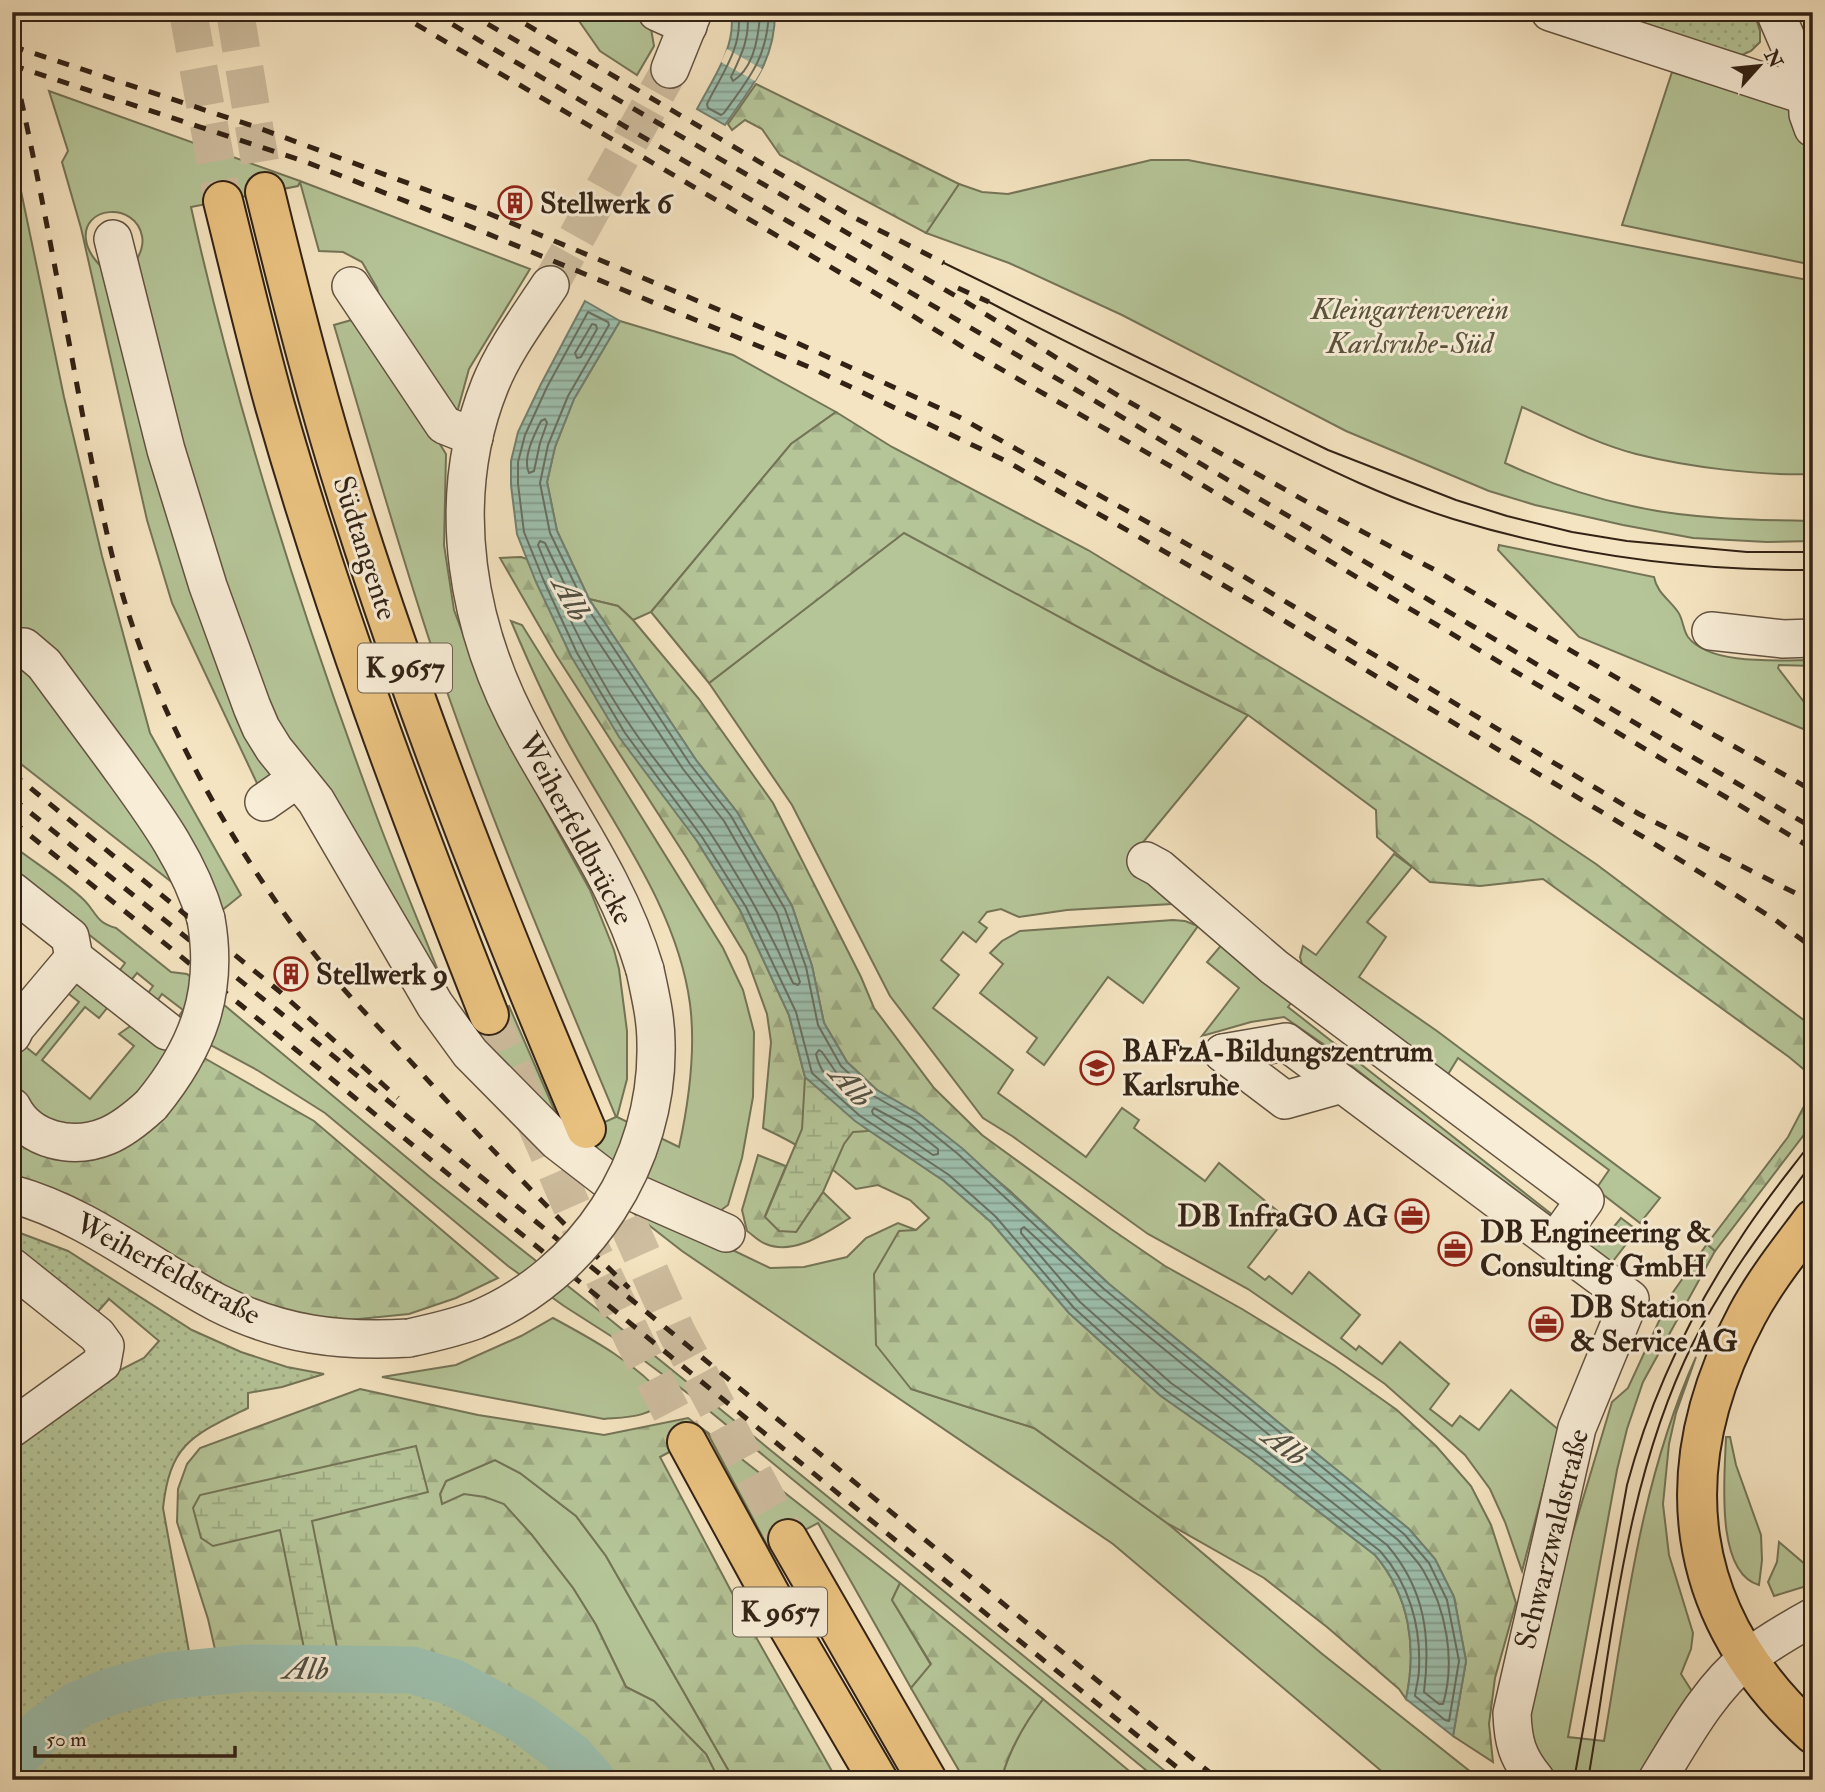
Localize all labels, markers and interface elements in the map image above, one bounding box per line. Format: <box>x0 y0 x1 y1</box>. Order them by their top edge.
north arrow <box>1724 32 1794 102</box>
text: N <box>1758 45 1788 73</box>
building icon: Stellwerk 6 <box>496 184 534 222</box>
place label: Stellwerk 6 <box>540 185 674 222</box>
park label: Kleingartenverein Karlsruhe-Süd <box>1309 291 1509 362</box>
street label: Südtangente <box>324 471 406 625</box>
water label: Alb <box>541 567 599 629</box>
road number: K 9657 <box>358 644 452 692</box>
street label: Weiherfeldbrücke <box>509 726 642 931</box>
building icon: Stellwerk 9 <box>272 955 310 993</box>
place label: Stellwerk 9 <box>316 956 448 993</box>
place label: BAFzA-Bildungszentrum Karlsruhe <box>1122 1033 1434 1104</box>
school or university icon: BAFzA-Bildungszentrum Karlsruhe <box>1078 1049 1116 1087</box>
water label: Alb <box>819 1053 881 1116</box>
office icon: DB InfraGO AG <box>1393 1197 1431 1235</box>
place label: DB InfraGO AG <box>1177 1198 1388 1235</box>
street label: Weiherfeldstraße <box>68 1204 267 1333</box>
place label: DB Engineering & Consulting GmbH <box>1480 1214 1711 1285</box>
office icon: DB Engineering & Consulting GmbH <box>1436 1230 1474 1268</box>
place label: DB Station & Service AG <box>1570 1289 1738 1360</box>
office icon: DB Station & Service AG <box>1527 1305 1565 1343</box>
water label: Alb <box>1252 1414 1315 1476</box>
street label: Schwarzwaldstraße <box>1507 1425 1597 1653</box>
road number: K 9657 <box>733 1588 827 1636</box>
water label: Alb <box>280 1649 329 1689</box>
scale bar <box>35 1715 234 1759</box>
text: 50 m <box>46 1726 87 1753</box>

